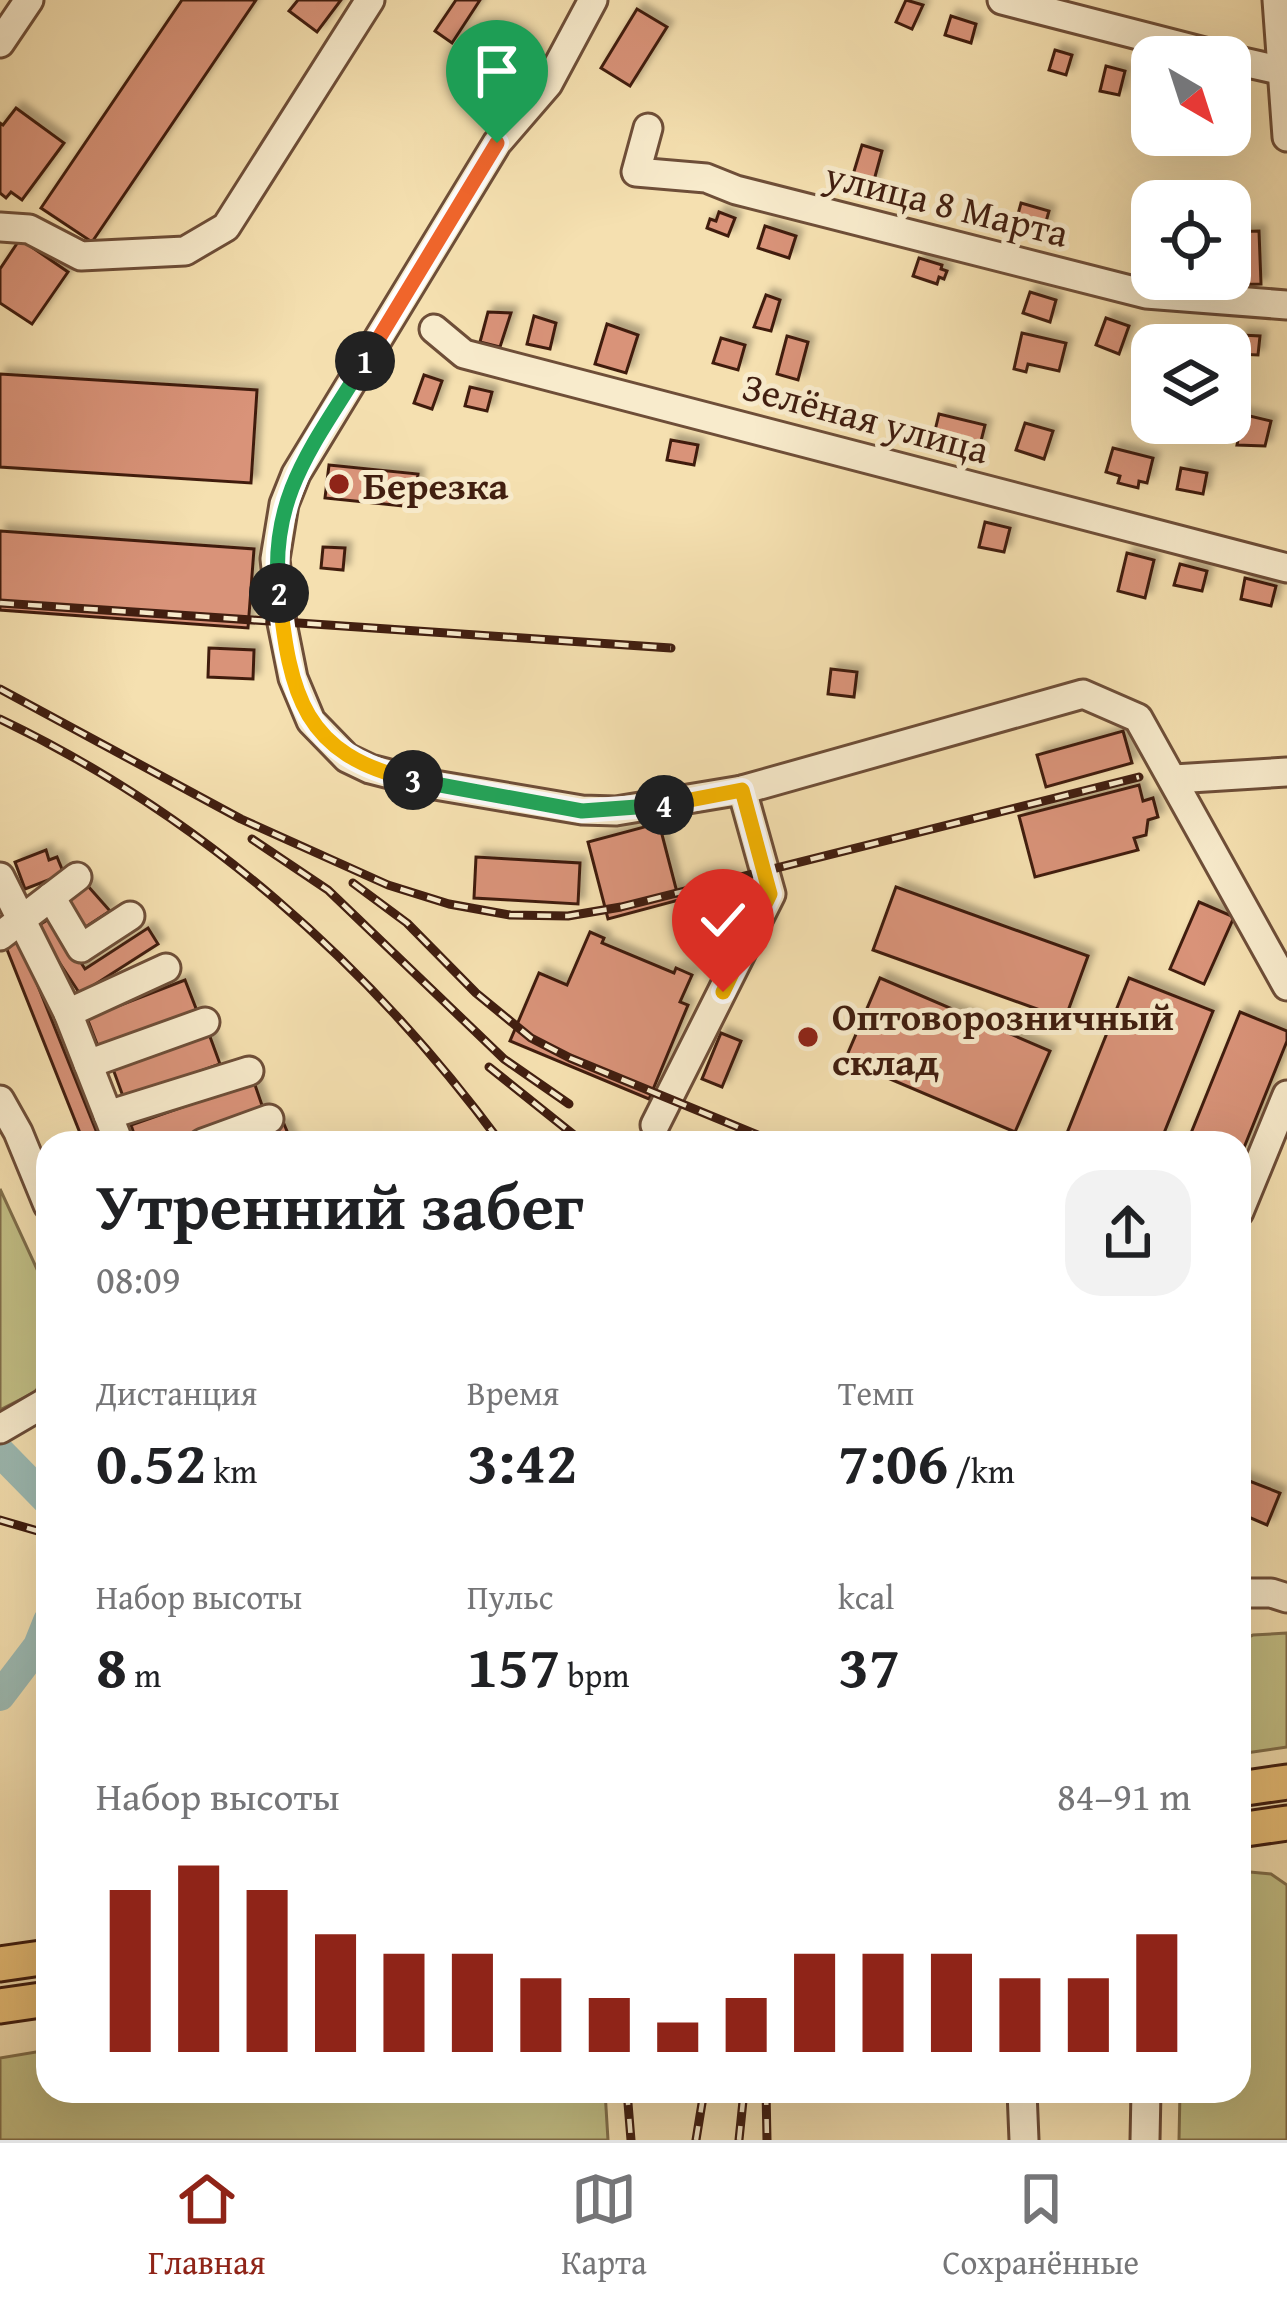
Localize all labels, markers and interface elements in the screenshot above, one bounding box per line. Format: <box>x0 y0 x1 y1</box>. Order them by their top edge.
pin <box>446 20 548 143</box>
north arrow <box>1131 36 1251 156</box>
map controls <box>1131 36 1251 444</box>
icon: arrive <box>464 38 530 104</box>
street label: улица 8 Марта <box>818 145 1075 261</box>
button: locate <box>1131 180 1251 300</box>
button: layers <box>1131 324 1251 444</box>
pin: 1 <box>335 331 395 391</box>
text: 1 <box>356 337 374 385</box>
street label: Зелёная улица <box>736 357 996 477</box>
place label: Березка <box>363 456 509 513</box>
marker: Березка <box>326 471 352 497</box>
pin: 2 <box>249 563 309 623</box>
text: 2 <box>270 569 288 617</box>
pin: 3 <box>383 750 443 810</box>
text: 3 <box>404 756 422 804</box>
pin: 4 <box>634 775 694 835</box>
text: 4 <box>655 781 673 829</box>
pin <box>672 869 774 992</box>
icon: check <box>690 887 756 953</box>
place label: Оптоворозничный склад <box>832 987 1174 1089</box>
marker: Оптоворозничный склад <box>795 1024 821 1050</box>
text: Утренний забег <box>96 1156 584 1253</box>
button: share <box>1065 1170 1191 1296</box>
text: 08:09 <box>96 1250 181 1307</box>
text: Дистанция <box>96 1369 257 1417</box>
text: Время <box>467 1369 559 1417</box>
text: Темп <box>838 1369 914 1417</box>
text: 0.52 <box>96 1417 206 1505</box>
text: 3:42 <box>467 1417 577 1505</box>
text: 7:06 <box>838 1417 948 1505</box>
text: km <box>206 1447 257 1495</box>
text: /km <box>948 1447 1015 1495</box>
text: Набор высоты <box>96 1573 302 1621</box>
text: Пульс <box>467 1573 553 1621</box>
text: kcal <box>838 1573 894 1621</box>
text: 8 <box>96 1621 127 1709</box>
text: 157 <box>467 1621 560 1709</box>
text: 37 <box>838 1621 900 1709</box>
text: m <box>127 1651 161 1699</box>
text: bpm <box>560 1651 629 1699</box>
text: Набор высоты <box>96 1767 340 1824</box>
text: 84–91 m <box>1057 1767 1191 1824</box>
tab: Главная <box>148 2166 265 2286</box>
tab: Карта <box>561 2166 647 2286</box>
tab: Сохранённые <box>942 2166 1139 2286</box>

